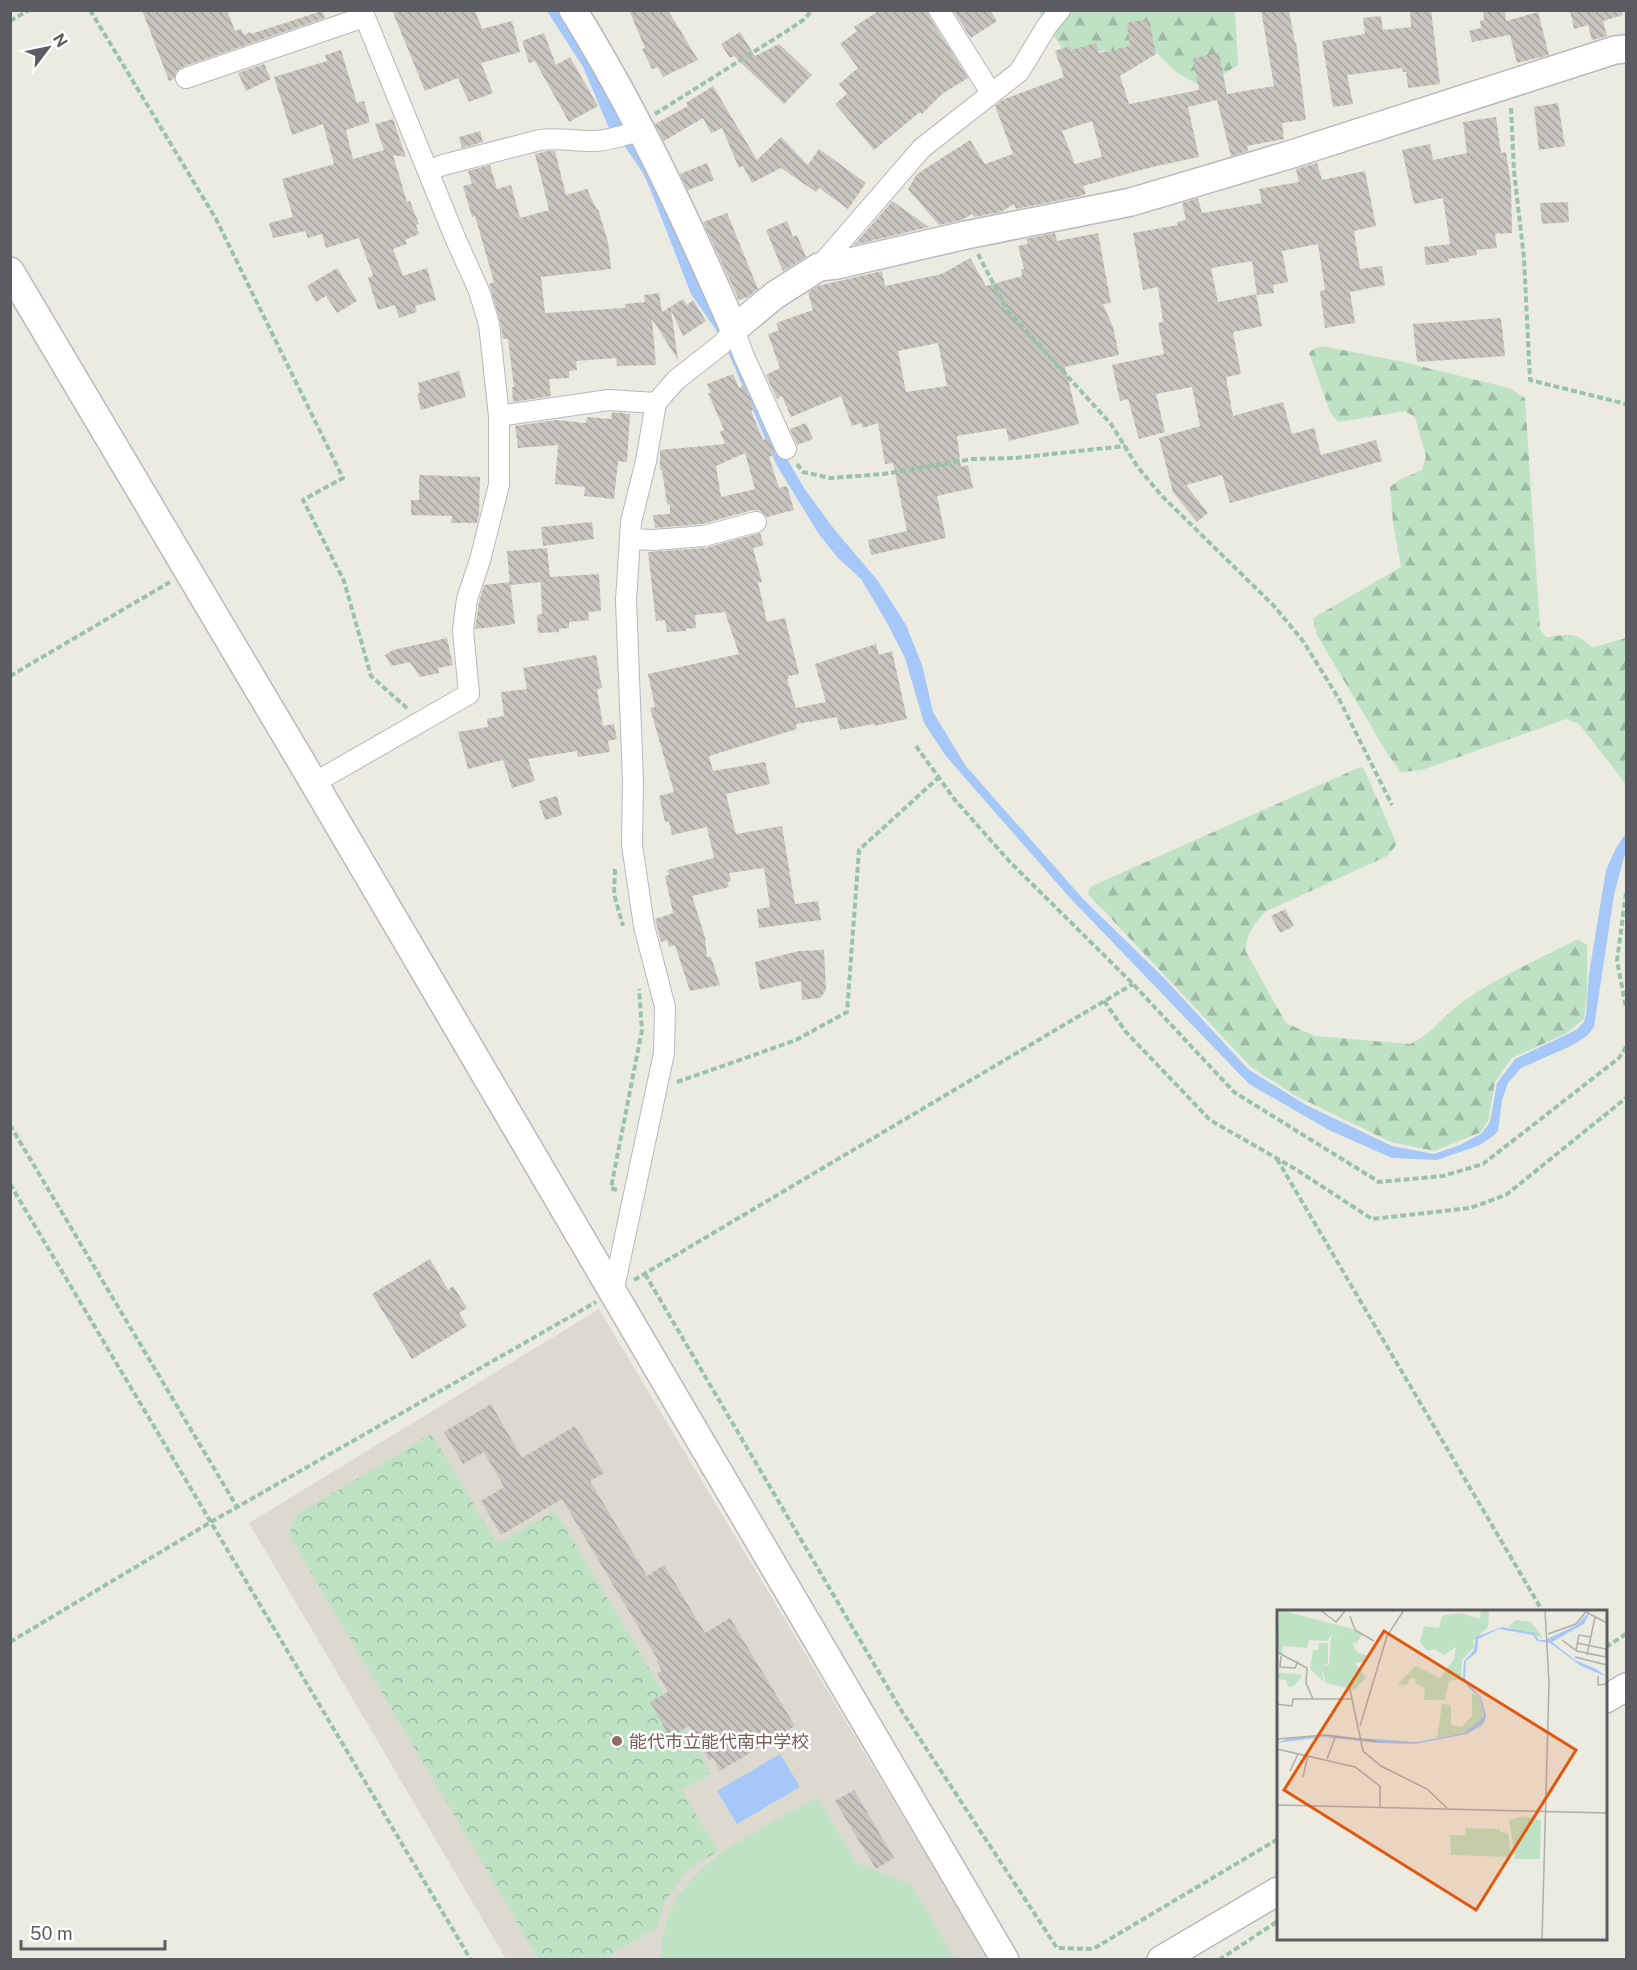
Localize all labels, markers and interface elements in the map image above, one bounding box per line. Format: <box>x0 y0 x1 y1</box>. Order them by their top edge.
north arrow <box>18 18 78 78</box>
text: N <box>49 30 72 51</box>
inset map <box>1277 1610 1607 1940</box>
place label: 能代市立能代南中学校 <box>629 1731 809 1752</box>
marker: 能代市立能代南中学校 <box>610 1734 624 1748</box>
scale bar <box>21 1913 165 1951</box>
text: 50 m <box>30 1923 73 1944</box>

